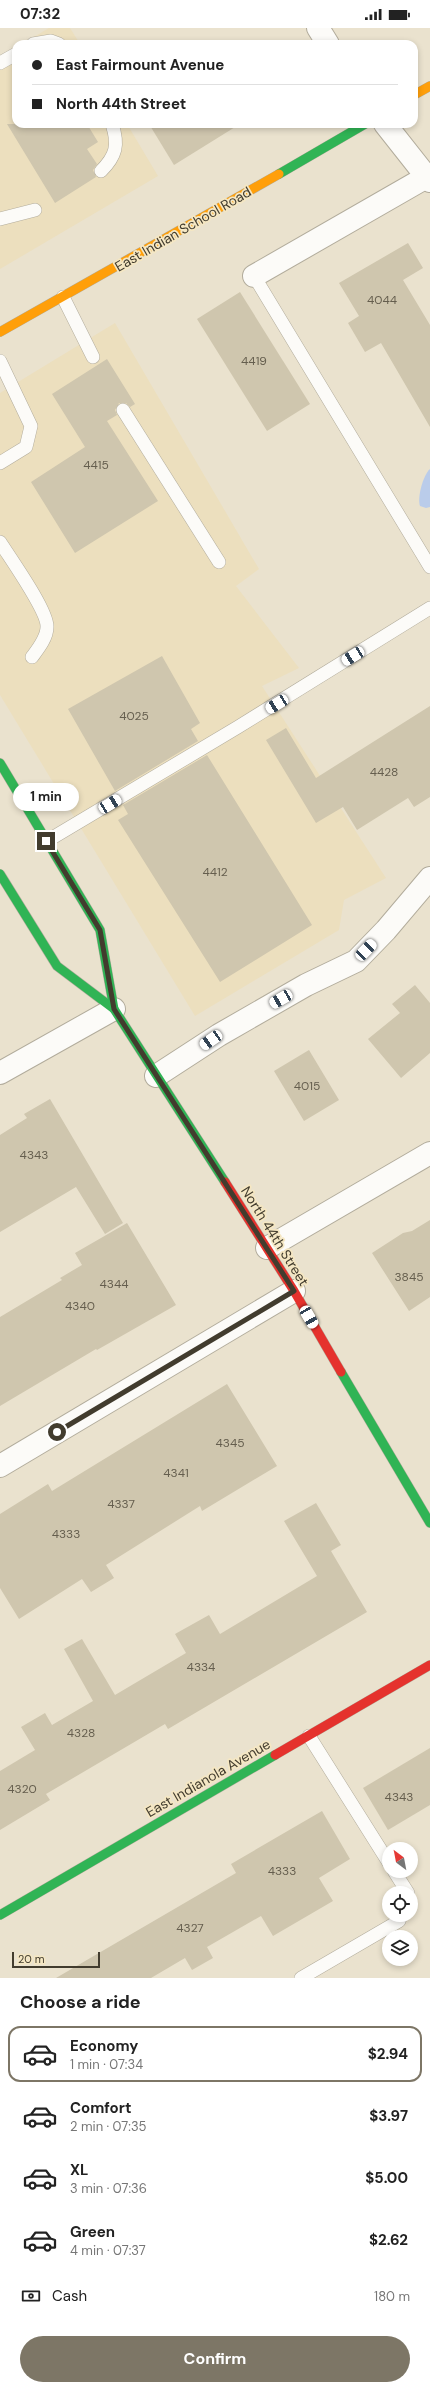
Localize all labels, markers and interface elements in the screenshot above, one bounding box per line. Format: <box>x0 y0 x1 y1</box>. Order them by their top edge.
text: 07:32 <box>20 4 60 24</box>
text: East Fairmount Avenue <box>56 55 224 75</box>
text: North 44th Street <box>56 94 186 114</box>
street label: East Indian School Road <box>112 183 254 275</box>
house number: 4044 <box>367 292 397 308</box>
house number: 4419 <box>241 353 267 369</box>
house number: 4415 <box>83 457 109 473</box>
car <box>340 645 366 667</box>
car <box>264 693 290 715</box>
house number: 4025 <box>119 708 149 724</box>
house number: 4428 <box>370 764 398 780</box>
callout: 1 min <box>13 783 79 811</box>
text: 1 min <box>30 788 62 805</box>
car <box>97 793 123 815</box>
route end <box>37 832 55 850</box>
house number: 4412 <box>202 864 228 880</box>
car <box>353 937 379 963</box>
car <box>268 988 294 1010</box>
car <box>198 1028 224 1052</box>
house number: 4015 <box>294 1078 320 1094</box>
house number: 4343 <box>20 1147 48 1163</box>
street label: North 44th Street <box>237 1183 313 1289</box>
house number: 3845 <box>395 1269 424 1285</box>
house number: 4344 <box>100 1276 128 1292</box>
house number: 4340 <box>65 1298 95 1314</box>
car <box>298 1304 320 1330</box>
route start <box>48 1423 66 1441</box>
house number: 4345 <box>216 1435 244 1451</box>
house number: 4341 <box>163 1465 189 1481</box>
house number: 4337 <box>107 1496 135 1512</box>
house number: 4333 <box>52 1526 80 1542</box>
house number: 4334 <box>187 1659 215 1675</box>
house number: 4328 <box>67 1725 95 1741</box>
street label: East Indianola Avenue <box>142 1735 274 1821</box>
house number: 4320 <box>7 1781 37 1797</box>
house number: 4343 <box>385 1789 413 1805</box>
north arrow <box>382 1842 418 1878</box>
map controls <box>382 1842 418 1966</box>
house number: 4333 <box>268 1863 296 1879</box>
button: locate <box>382 1886 418 1922</box>
house number: 4327 <box>176 1920 204 1936</box>
button: layers <box>382 1930 418 1966</box>
scale bar <box>12 1950 100 1969</box>
text: 20 m <box>18 1952 44 1966</box>
text: Choose a ride <box>20 1990 141 2014</box>
icon: car <box>22 2036 58 2072</box>
text: Economy <box>70 2036 138 2056</box>
text: $2.94 <box>368 2044 408 2064</box>
text: 1 min · 07:34 <box>70 2056 143 2073</box>
icon: car <box>22 2098 58 2134</box>
text: Comfort <box>70 2098 131 2118</box>
text: $3.97 <box>369 2106 408 2126</box>
text: 2 min · 07:35 <box>70 2118 147 2135</box>
icon: car <box>22 2160 58 2196</box>
text: XL <box>70 2160 88 2180</box>
text: $5.00 <box>365 2168 408 2188</box>
text: 3 min · 07:36 <box>70 2180 147 2197</box>
icon: car <box>22 2222 58 2258</box>
text: Green <box>70 2222 115 2242</box>
text: $2.62 <box>369 2230 408 2250</box>
text: 4 min · 07:37 <box>70 2242 146 2259</box>
icon: cash <box>20 2285 42 2307</box>
text: Cash <box>52 2286 87 2306</box>
text: 180 m <box>374 2288 410 2305</box>
button: Confirm <box>20 2336 410 2382</box>

